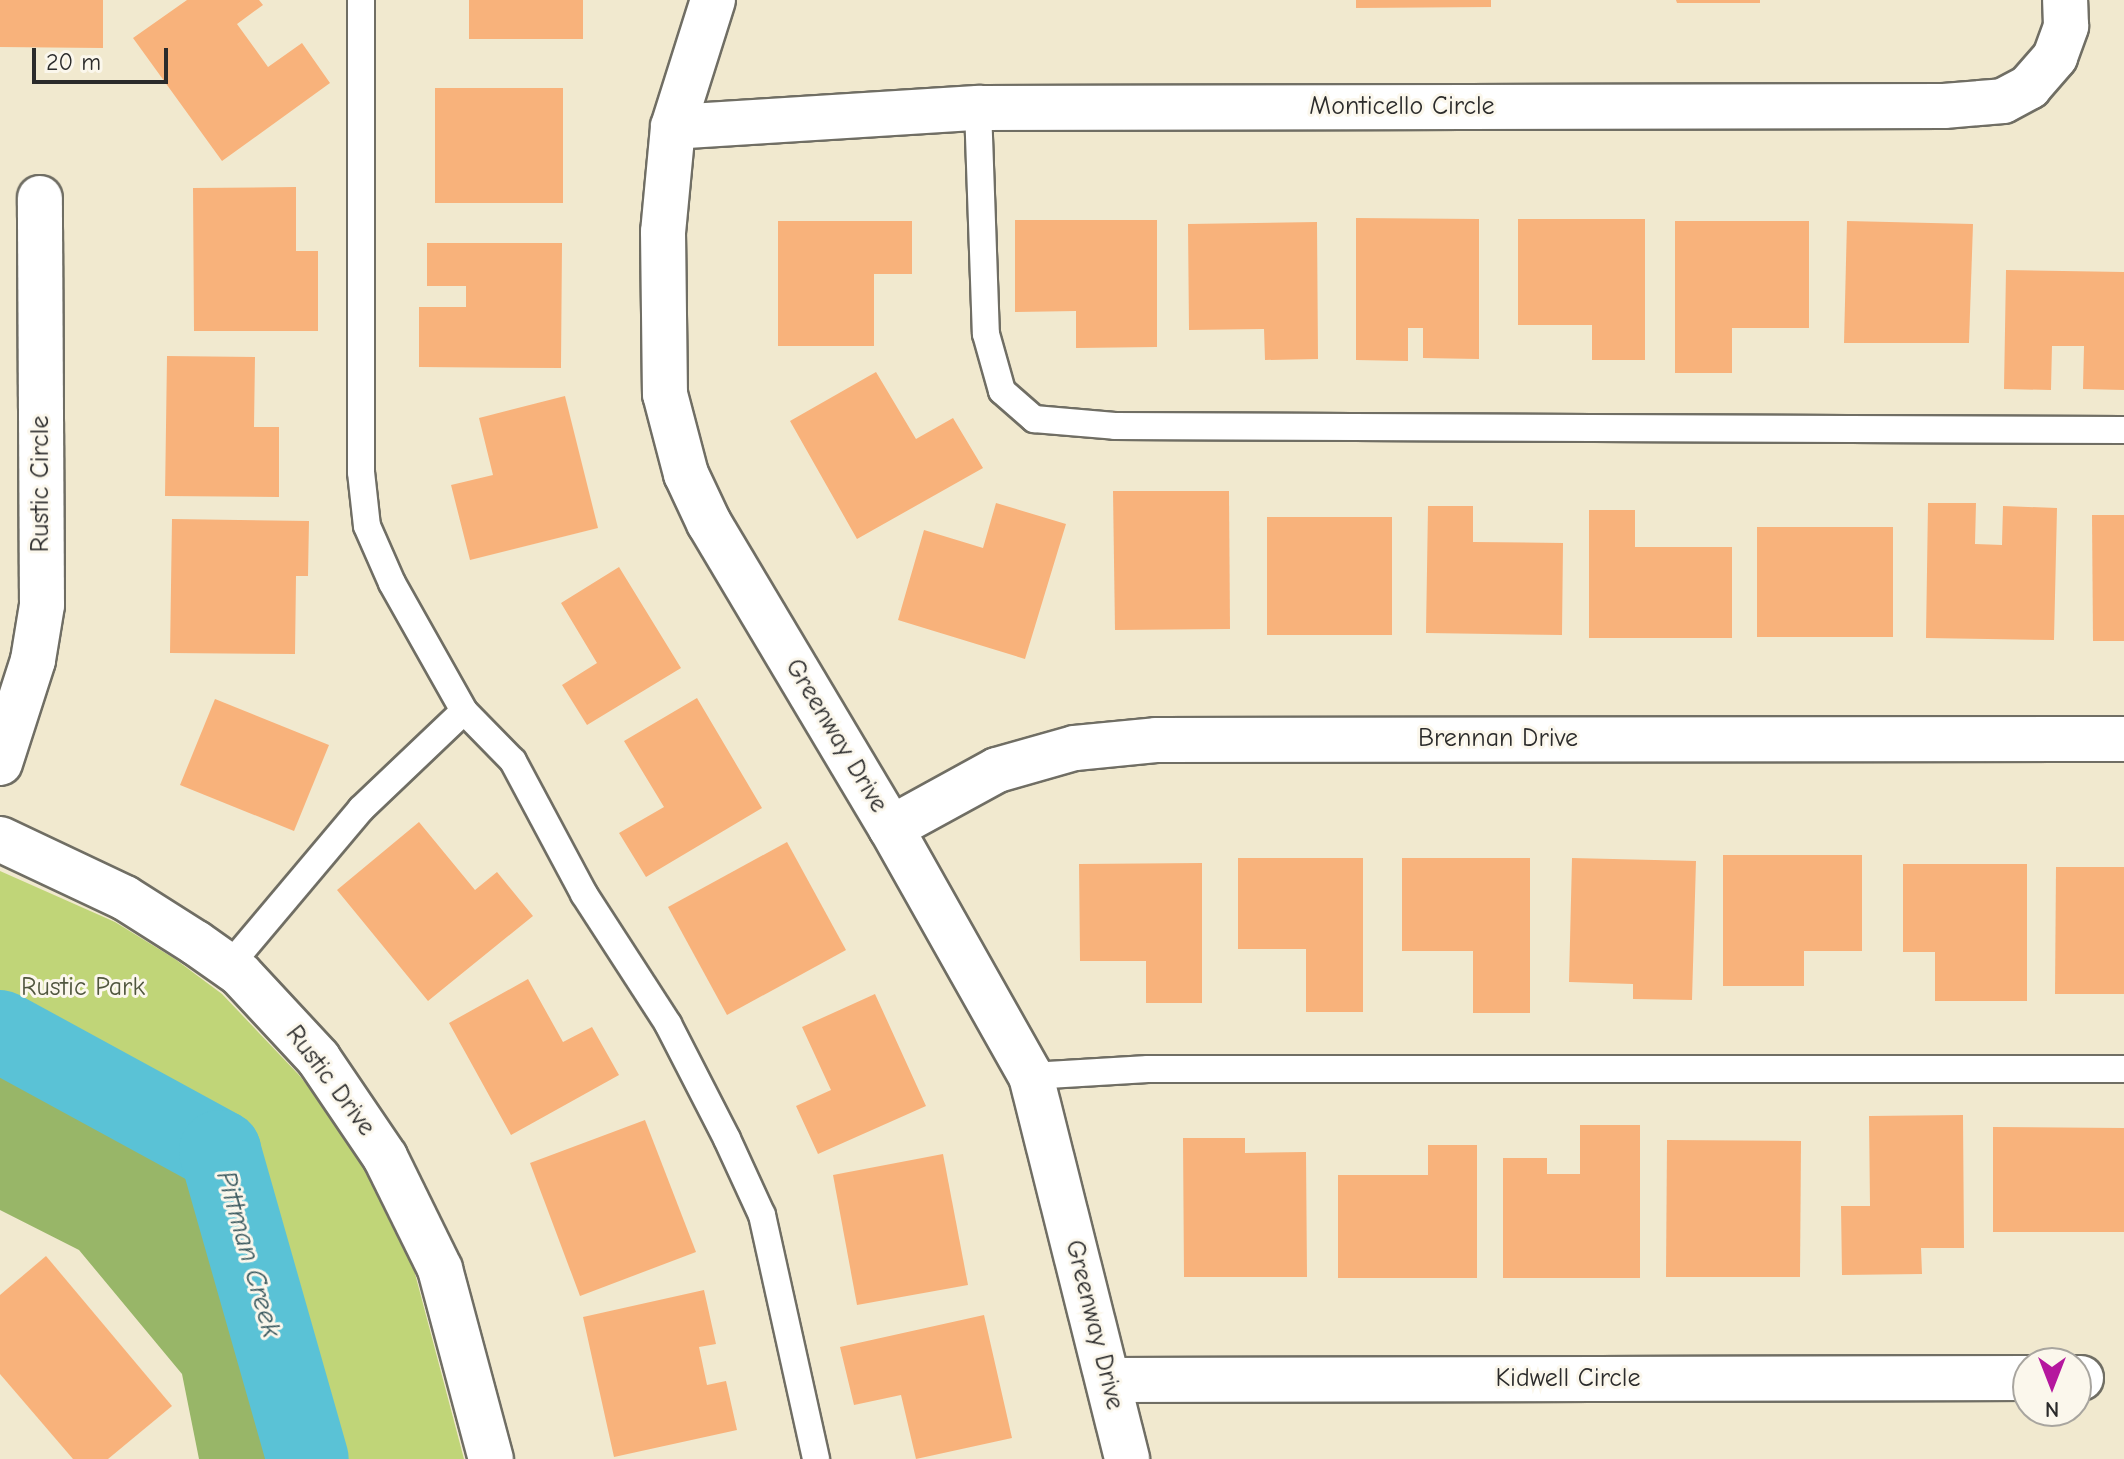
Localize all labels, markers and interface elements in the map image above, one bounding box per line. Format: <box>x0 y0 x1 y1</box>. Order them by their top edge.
scale bar <box>36 32 172 82</box>
text: 20 m <box>46 48 101 76</box>
street label: Monticello Circle <box>1309 91 1495 123</box>
street label: Rustic Circle <box>25 416 57 552</box>
street label: Greenway Drive <box>778 654 894 818</box>
street label: Brennan Drive <box>1418 723 1578 755</box>
park label: Rustic Park <box>21 972 145 1004</box>
street label: Rustic Drive <box>278 1020 382 1142</box>
water label: Pittman Creek <box>209 1167 289 1341</box>
street label: Greenway Drive <box>1058 1237 1130 1413</box>
north arrow <box>2012 1347 2092 1427</box>
street label: Kidwell Circle <box>1495 1363 1641 1395</box>
text: N <box>2045 1396 2059 1422</box>

